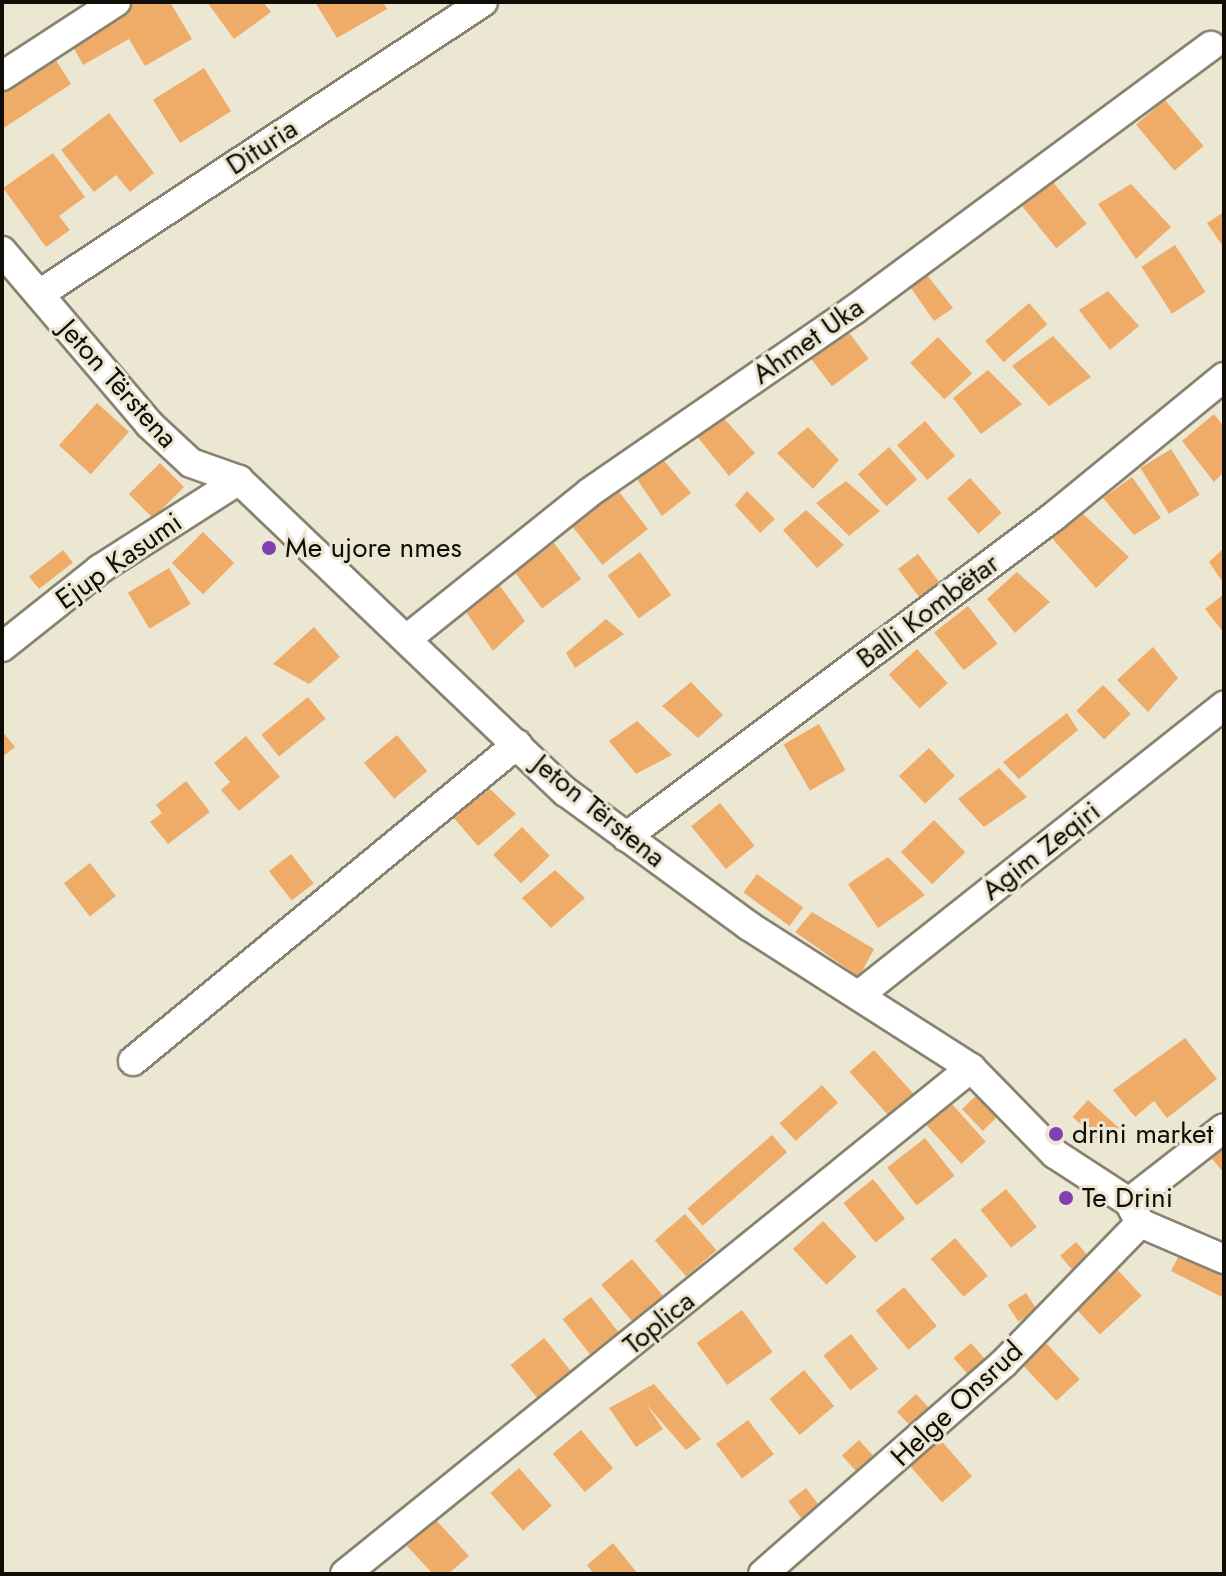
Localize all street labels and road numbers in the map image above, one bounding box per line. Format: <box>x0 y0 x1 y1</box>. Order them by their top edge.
street label: Dituria <box>220 112 304 182</box>
street label: Ahmet Uka <box>746 291 870 391</box>
street label: Jeton Tërstena <box>52 313 184 455</box>
street label: Ejup Kasumi <box>50 505 188 617</box>
street label: Balli Kombëtar <box>850 546 1006 676</box>
street label: Jeton Tërstena <box>526 747 672 875</box>
street label: Agim Zeqiri <box>975 794 1107 908</box>
street label: Toplica <box>617 1284 701 1362</box>
street label: Helge Onsrud <box>884 1334 1030 1474</box>

